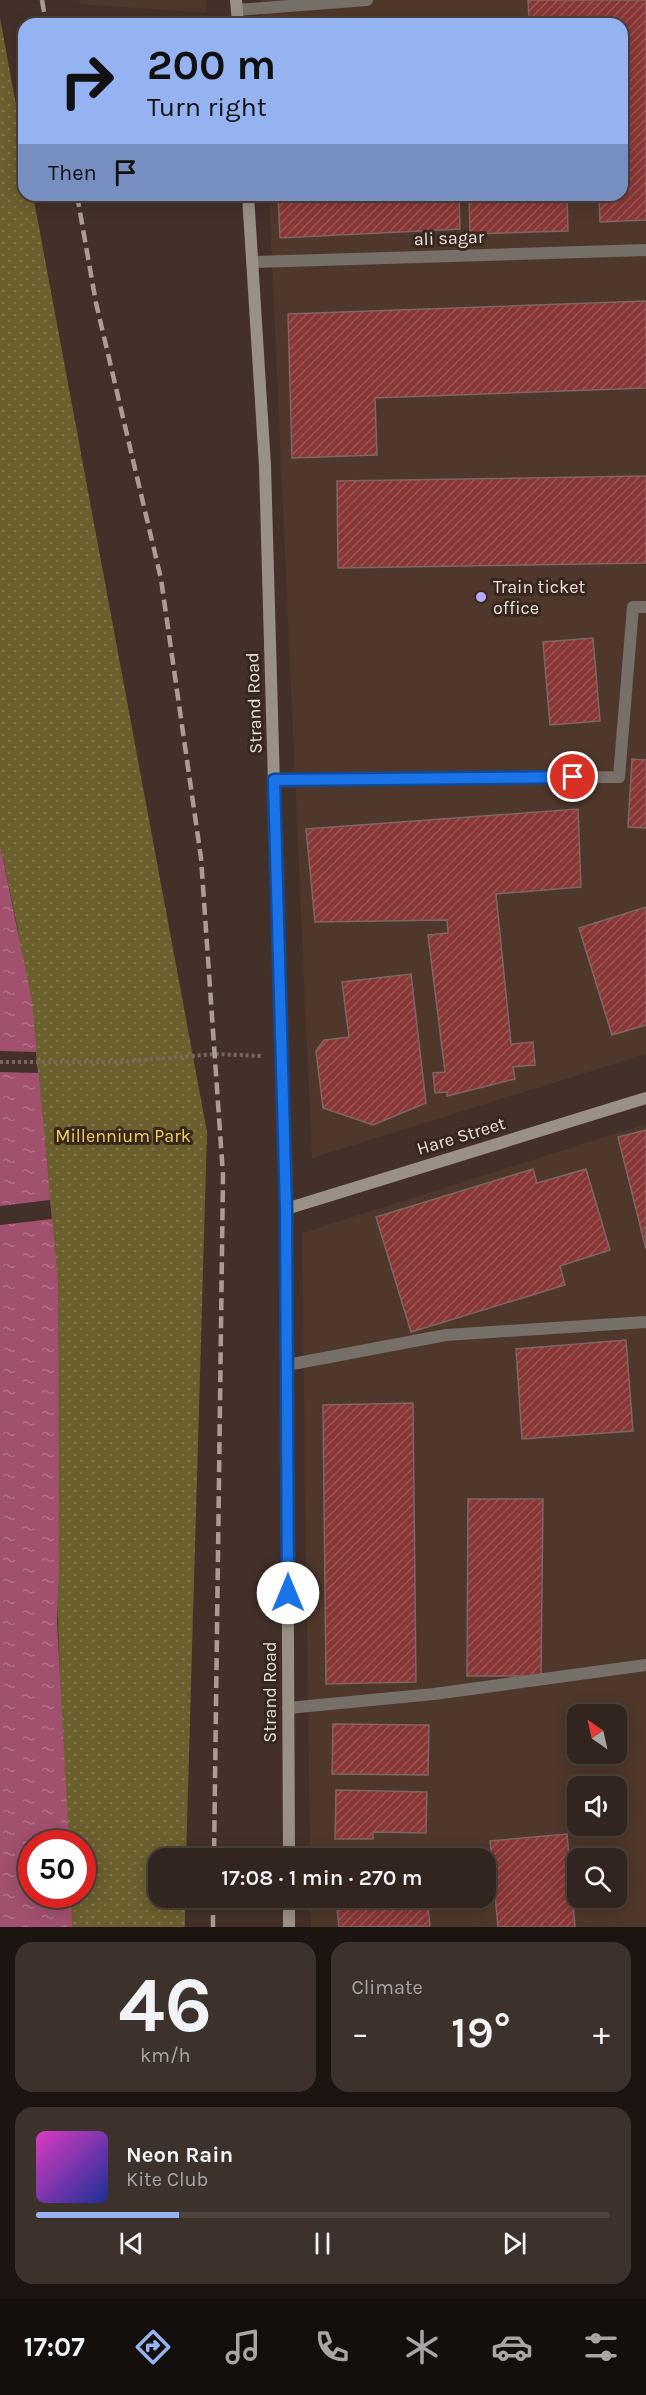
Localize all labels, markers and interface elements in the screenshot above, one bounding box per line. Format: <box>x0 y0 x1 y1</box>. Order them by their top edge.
text: 200 m <box>147 40 276 90</box>
icon: right <box>48 42 126 120</box>
text: Turn right <box>147 91 267 123</box>
icon: arrive <box>109 156 142 189</box>
text: Then <box>48 160 97 186</box>
street label: ali sagar <box>413 226 485 250</box>
place label: Train ticket office <box>493 576 585 619</box>
marker: Train ticket office <box>474 590 488 604</box>
street label: Strand Road <box>241 652 267 754</box>
pin <box>547 751 598 802</box>
icon: arrive <box>556 760 589 793</box>
street label: Hare Street <box>414 1112 508 1160</box>
park label: Millennium Park <box>55 1125 191 1147</box>
position arrow <box>256 1561 320 1625</box>
street label: Strand Road <box>259 1641 281 1743</box>
north arrow <box>567 1704 627 1764</box>
map controls <box>567 1704 627 1908</box>
button: sound <box>567 1776 627 1836</box>
speed limit sign: 50 <box>18 1830 96 1908</box>
button: search <box>567 1848 627 1908</box>
text: 17:08 · 1 min · 270 m <box>221 1865 423 1891</box>
text: 46 <box>118 1959 212 2051</box>
text: Climate <box>352 1976 423 1999</box>
text: 19° <box>451 2006 511 2058</box>
text: − <box>352 2014 369 2052</box>
text: + <box>593 2014 610 2052</box>
text: km/h <box>140 2044 191 2067</box>
text: Neon Rain <box>126 2142 233 2168</box>
text: Kite Club <box>126 2168 208 2191</box>
icon: previous <box>115 2227 148 2260</box>
icon: pause <box>306 2227 339 2260</box>
icon: next <box>498 2227 531 2260</box>
icon: directions <box>132 2326 174 2368</box>
icon: music <box>222 2326 264 2368</box>
icon: phone <box>311 2326 353 2368</box>
icon: climate <box>401 2326 443 2368</box>
icon: car <box>491 2326 533 2368</box>
icon: filters <box>580 2326 622 2368</box>
text: 17:07 <box>24 2331 85 2363</box>

